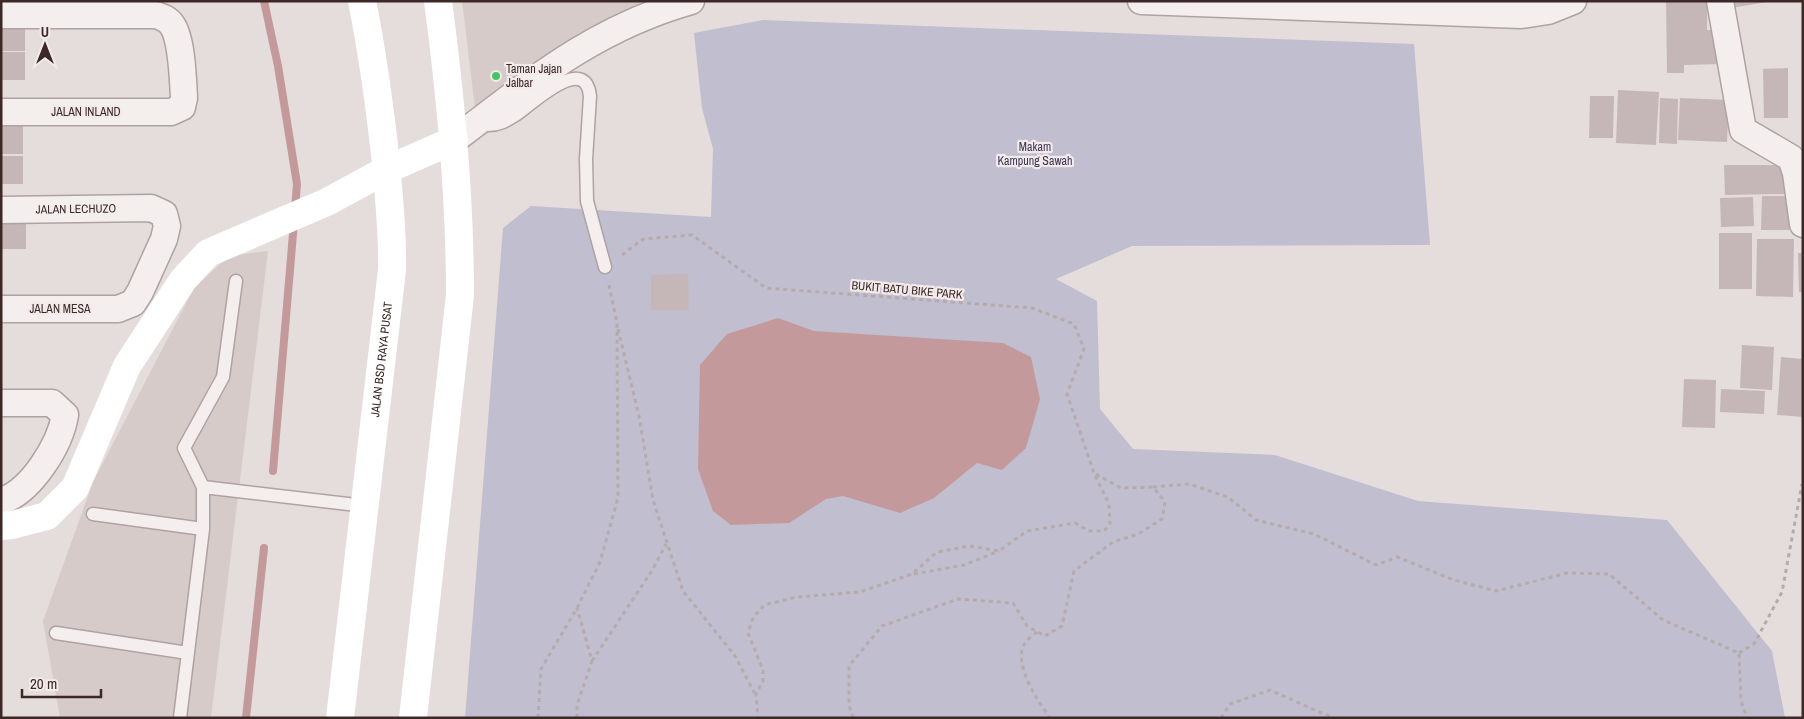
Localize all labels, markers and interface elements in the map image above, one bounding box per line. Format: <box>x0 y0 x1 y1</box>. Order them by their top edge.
north arrow <box>20 20 70 70</box>
text: U <box>41 23 49 41</box>
place label: Taman Jajan Jalbar <box>506 61 562 91</box>
marker: Taman Jajan Jalbar <box>490 70 502 82</box>
street label: JALAN INLAND <box>51 104 121 120</box>
park label: Makam Kampung Sawah <box>998 139 1072 169</box>
street label: JALAN LECHUZO <box>36 200 117 218</box>
street label: BUKIT BATU BIKE PARK <box>851 277 963 303</box>
street label: JALAN MESA <box>29 301 91 317</box>
street label: JALAN BSD RAYA PUSAT <box>367 301 396 418</box>
scale bar <box>22 666 101 698</box>
text: 20 m <box>30 673 57 694</box>

